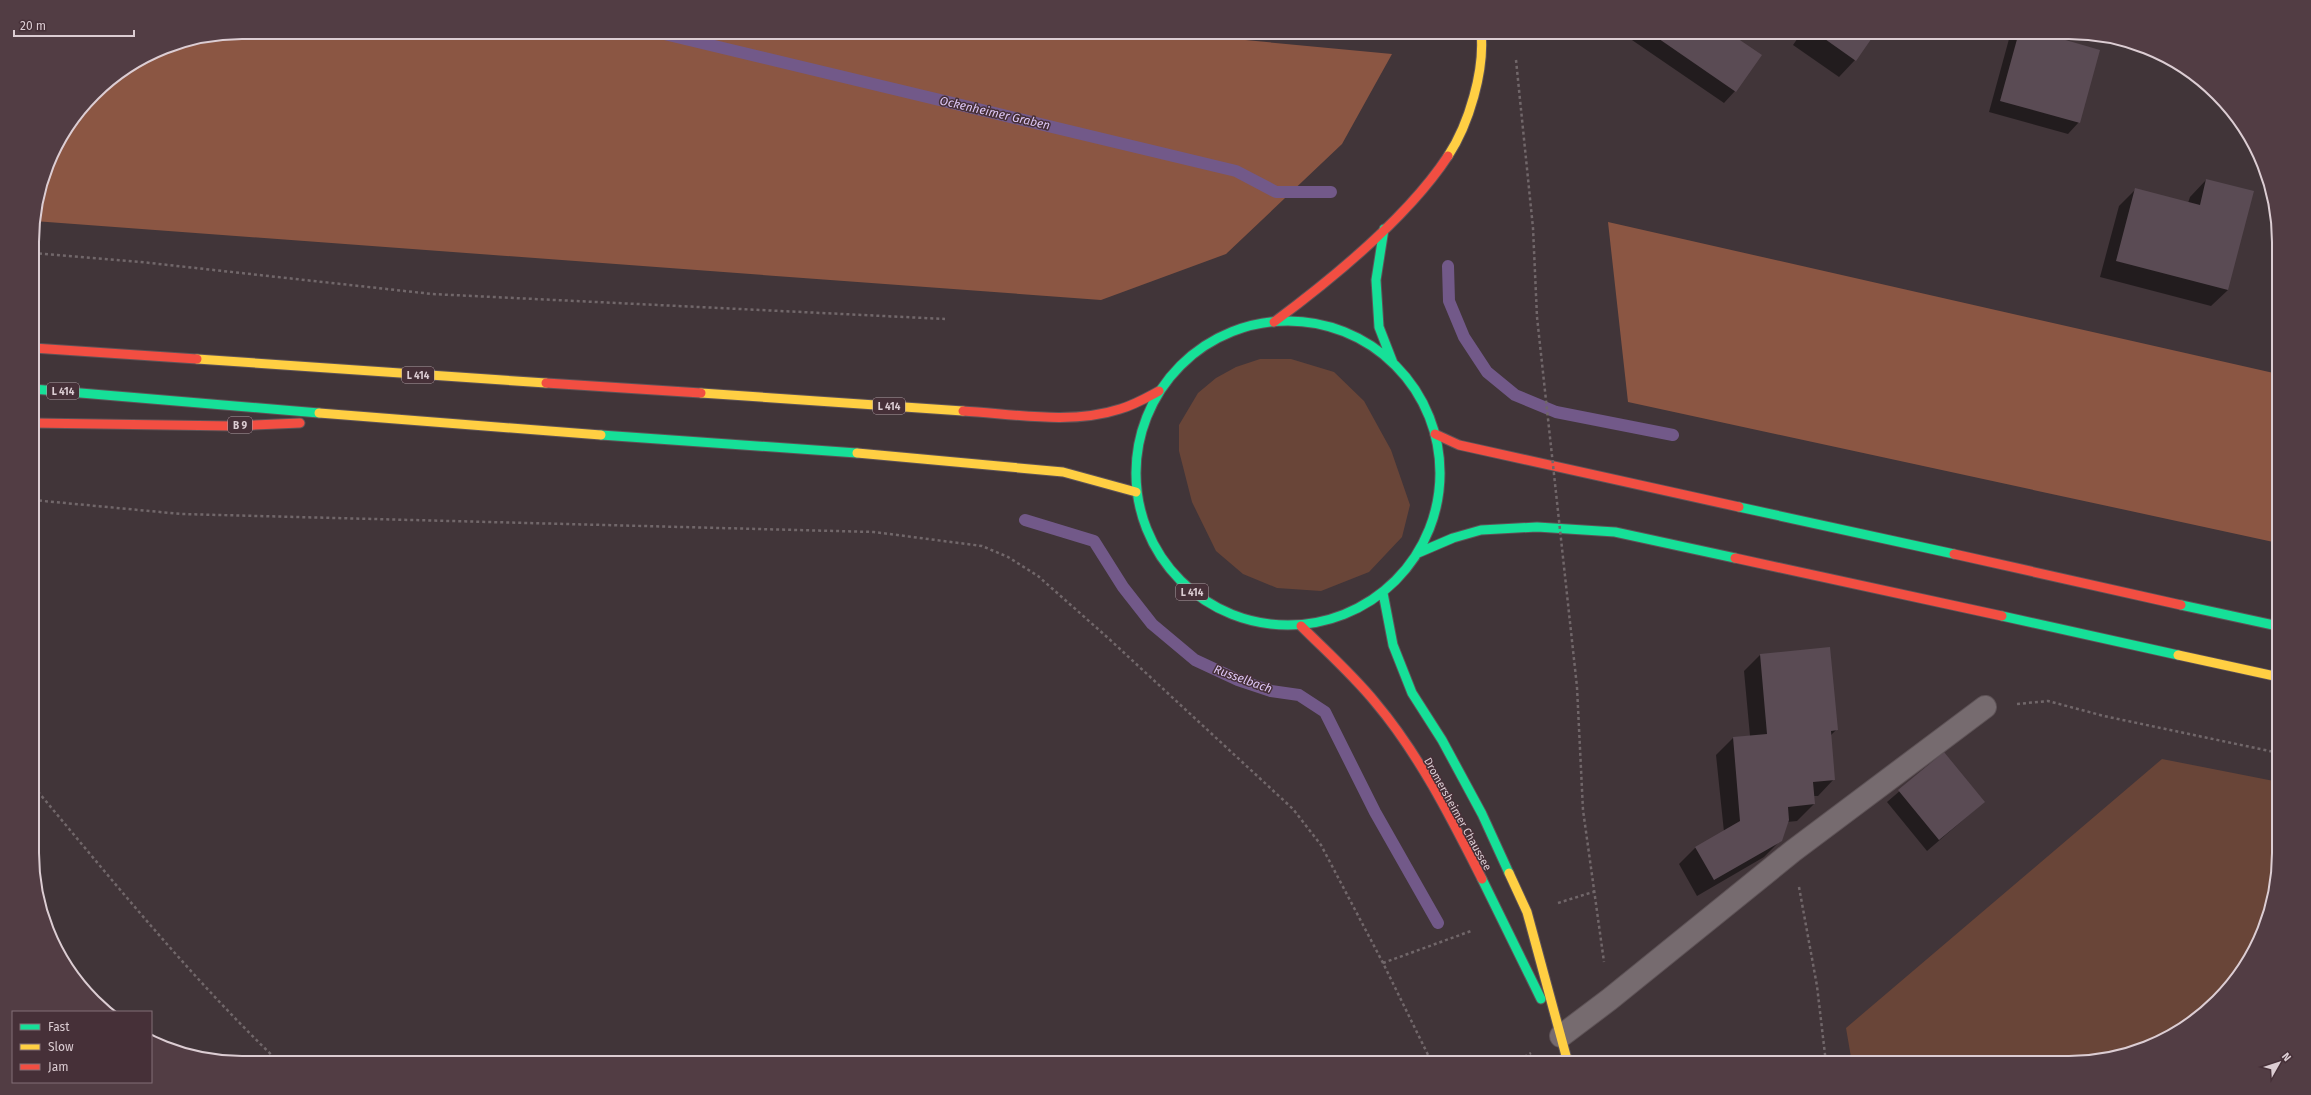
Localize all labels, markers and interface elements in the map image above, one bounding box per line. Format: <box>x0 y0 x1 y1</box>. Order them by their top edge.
scale bar <box>14 12 134 38</box>
text: 20 m <box>20 19 46 33</box>
water label: Ockenheimer Graben <box>938 93 1052 133</box>
road number: L 414 <box>402 367 434 383</box>
road number: L 414 <box>47 383 79 399</box>
road number: L 414 <box>873 398 905 414</box>
road number: B 9 <box>228 417 252 433</box>
road number: L 414 <box>1176 584 1208 600</box>
water label: Russelbach <box>1212 662 1274 696</box>
street label: Dromersheimer Chaussee <box>1421 755 1494 873</box>
legend <box>12 1011 152 1083</box>
text: Fast <box>48 1020 70 1034</box>
text: Slow <box>48 1040 74 1054</box>
north arrow <box>2259 1043 2299 1083</box>
text: N <box>2279 1050 2294 1064</box>
text: Jam <box>48 1060 68 1074</box>

